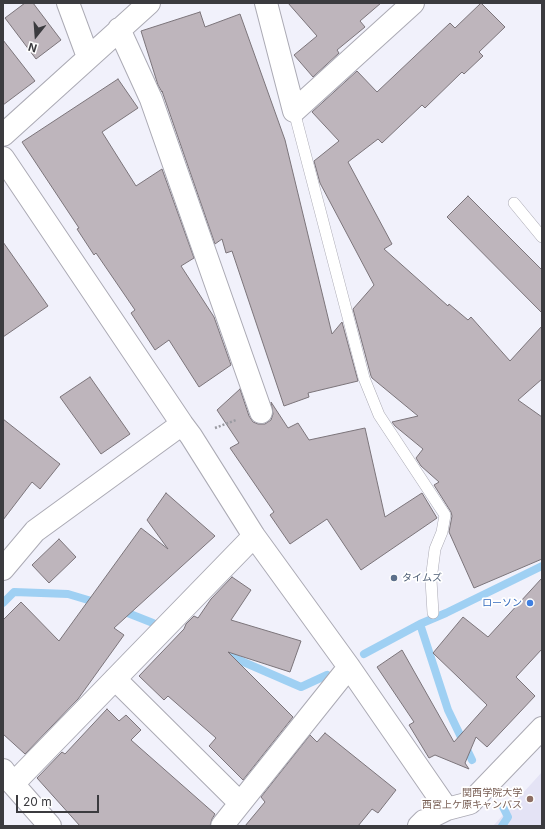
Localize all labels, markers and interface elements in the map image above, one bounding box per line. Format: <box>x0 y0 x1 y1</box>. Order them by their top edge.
north arrow <box>16 16 56 56</box>
text: N <box>26 40 39 55</box>
place label: タイムズ <box>402 572 442 584</box>
marker: タイムズ <box>389 573 399 583</box>
place label: ローソン <box>482 597 522 609</box>
marker: ローソン <box>525 598 535 608</box>
scale bar <box>18 787 101 813</box>
place label: 関西学院大学 西宮上ケ原キャンパス <box>422 787 522 810</box>
text: 20 m <box>23 794 52 809</box>
marker: 関西学院大学 西宮上ケ原キャンパス <box>525 794 535 804</box>

